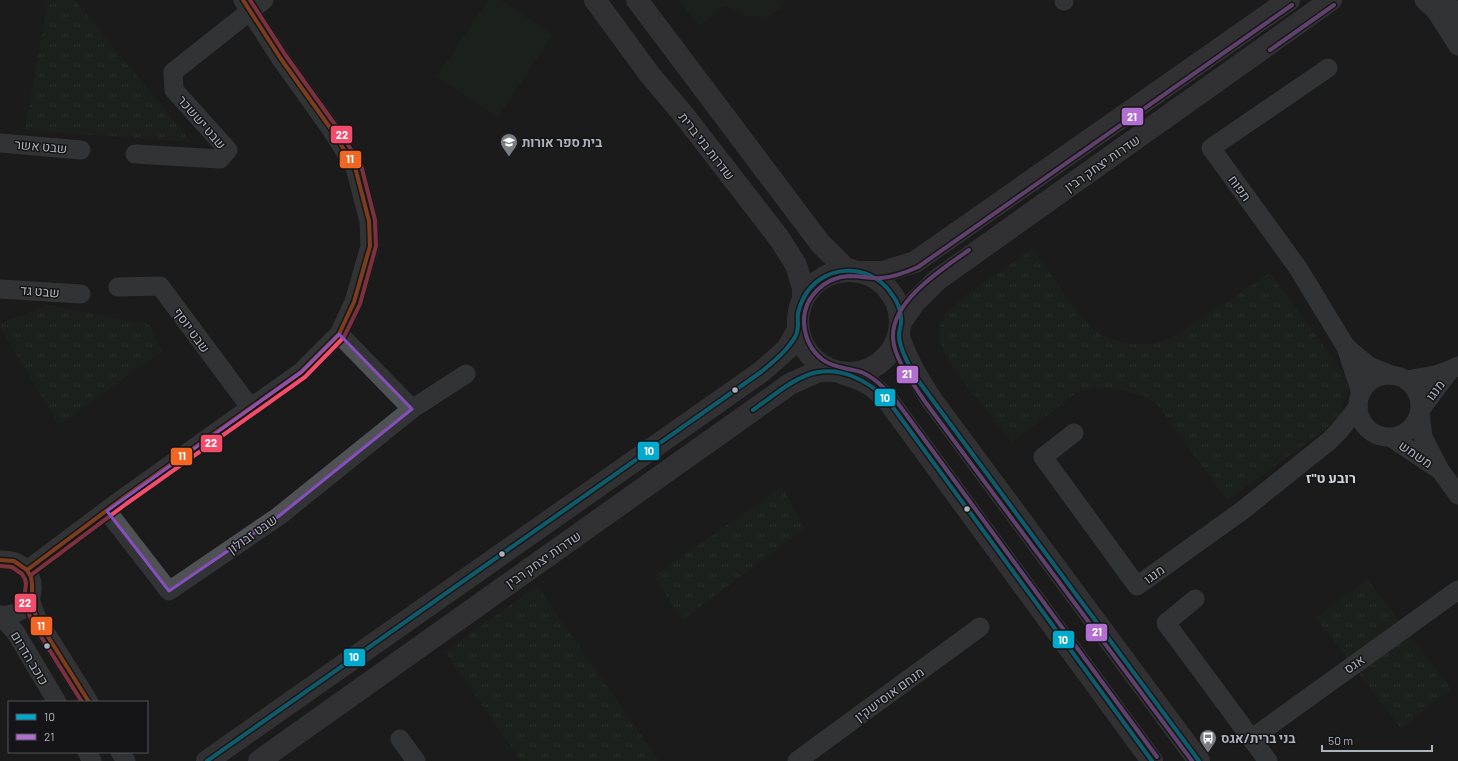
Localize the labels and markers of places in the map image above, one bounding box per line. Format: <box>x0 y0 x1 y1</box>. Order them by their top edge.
school or university icon: בית ספר אורות <box>499 132 519 157</box>
place label: בית ספר אורות <box>522 134 602 150</box>
unlabelled marker <box>730 385 740 395</box>
unlabelled marker <box>962 504 972 514</box>
unlabelled marker <box>497 549 507 559</box>
unlabelled marker <box>42 641 52 651</box>
bus stop icon: בני ברית/אגס <box>1198 728 1218 753</box>
place label: בני ברית/אגס <box>1221 730 1295 746</box>

